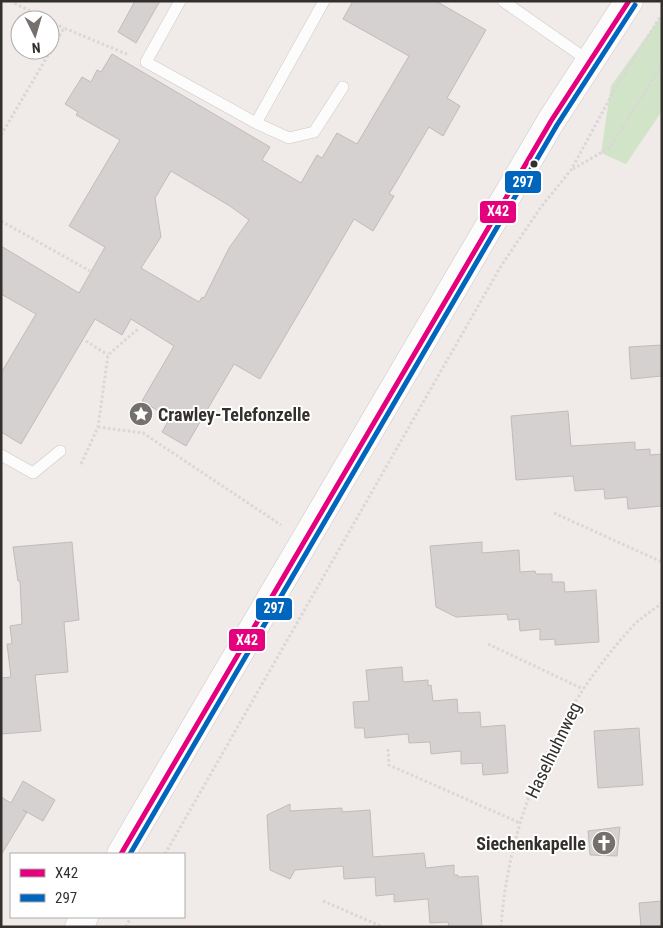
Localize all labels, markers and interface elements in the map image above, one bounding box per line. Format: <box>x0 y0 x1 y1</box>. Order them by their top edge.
north arrow <box>10 10 60 60</box>
text: N <box>31 40 41 56</box>
unlabelled marker <box>529 159 539 169</box>
line badge: 297 <box>504 170 542 194</box>
text: 297 <box>512 174 534 190</box>
line badge: X42 <box>479 200 517 224</box>
text: X42 <box>487 203 509 219</box>
place icon: Crawley-Telefonzelle <box>128 401 154 427</box>
place label: Crawley-Telefonzelle <box>158 404 311 425</box>
line badge: 297 <box>255 597 293 621</box>
text: 297 <box>263 600 285 616</box>
line badge: X42 <box>228 628 266 652</box>
text: X42 <box>236 632 258 648</box>
street label: Haselhuhnweg <box>521 698 585 802</box>
church icon: Siechenkapelle <box>591 830 617 856</box>
place label: Siechenkapelle <box>476 833 586 854</box>
legend <box>10 853 185 918</box>
text: X42 <box>55 864 78 882</box>
text: 297 <box>55 889 77 907</box>

